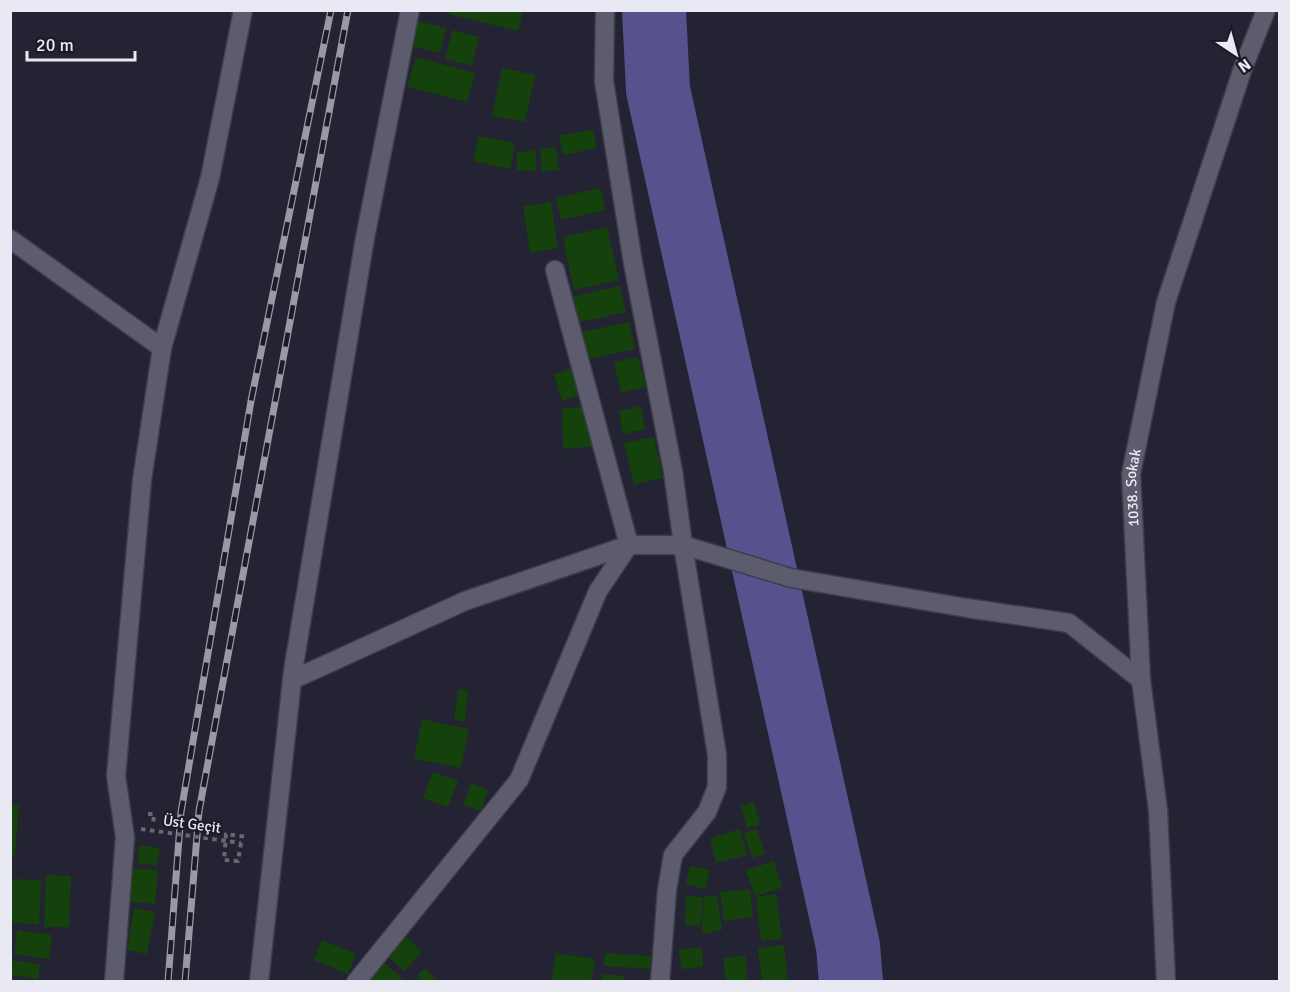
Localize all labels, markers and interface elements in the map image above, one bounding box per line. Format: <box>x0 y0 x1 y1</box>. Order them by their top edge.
scale bar <box>27 24 135 62</box>
north arrow <box>1206 24 1266 84</box>
text: 20 m <box>36 34 74 56</box>
text: N <box>1234 54 1255 77</box>
street label: 1038. Sokak <box>1122 447 1145 527</box>
street label: Üst Geçit <box>162 811 222 837</box>

